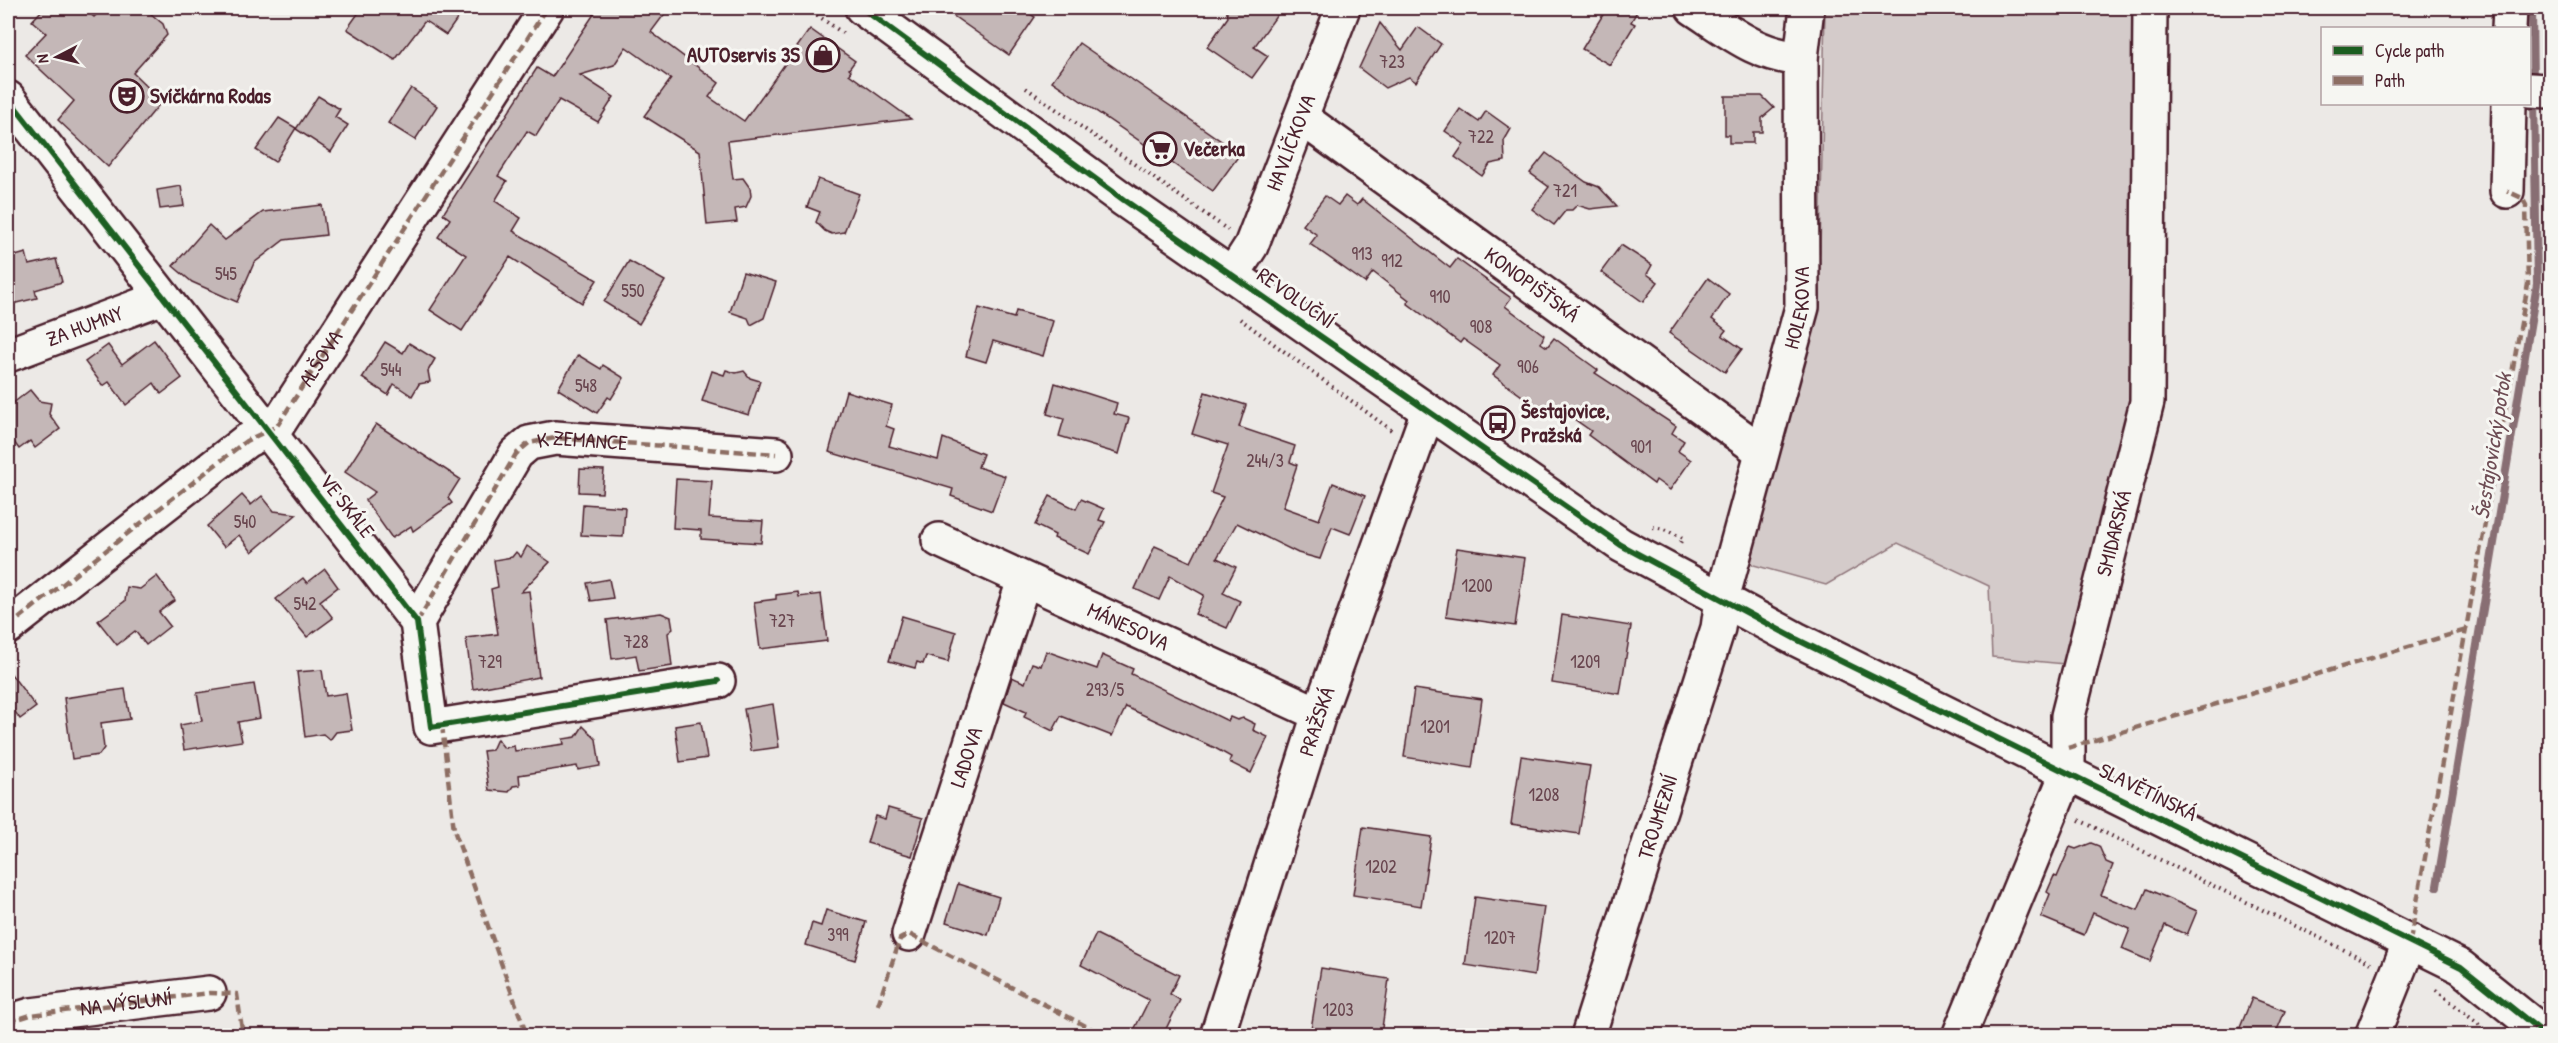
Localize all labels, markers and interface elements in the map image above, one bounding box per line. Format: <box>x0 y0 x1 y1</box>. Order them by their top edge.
north arrow <box>27 27 87 87</box>
legend <box>2321 27 2531 105</box>
shop icon: AUTOservis 3S <box>805 37 841 73</box>
text: Cycle path <box>2375 38 2445 63</box>
place label: AUTOservis 3S <box>687 40 800 69</box>
house number: 723 <box>1379 49 1405 74</box>
text: N <box>31 53 54 64</box>
text: Path <box>2375 68 2405 93</box>
theatre icon: Svíčkárna Rodas <box>109 78 145 114</box>
place label: Svíčkárna Rodas <box>150 81 271 110</box>
street label: HAVLÍČKOVA <box>1259 90 1322 195</box>
house number: 722 <box>1468 124 1494 149</box>
supermarket icon: Večerka <box>1142 131 1178 167</box>
place label: Večerka <box>1183 134 1245 163</box>
house number: 721 <box>1553 178 1577 203</box>
street label: KONOPIŠŤSKÁ <box>1479 240 1586 329</box>
house number: 913 <box>1351 241 1373 266</box>
house number: 912 <box>1381 248 1403 273</box>
street label: REVOLUČNÍ <box>1251 260 1341 335</box>
house number: 545 <box>215 261 237 286</box>
street label: HOLEKOVA <box>1776 267 1816 352</box>
house number: 550 <box>621 278 645 303</box>
house number: 910 <box>1429 284 1451 309</box>
street label: ZA HUMNY <box>42 298 128 353</box>
house number: 908 <box>1470 314 1492 339</box>
street label: ALŠOVA <box>291 324 349 392</box>
house number: 906 <box>1517 354 1539 379</box>
house number: 544 <box>380 357 402 382</box>
water label: Šestajovický potok <box>2466 369 2519 521</box>
house number: 548 <box>575 373 597 398</box>
place label: Šestajovice, Pražská <box>1521 396 1610 449</box>
bus stop icon: Šestajovice, Pražská <box>1480 405 1516 441</box>
street label: K ZEMANCE <box>535 423 629 457</box>
house number: 901 <box>1630 434 1652 459</box>
house number: 244/3 <box>1246 448 1284 473</box>
street label: VE SKÁLE <box>313 468 382 544</box>
street label: SMIDARSKÁ <box>2089 487 2138 579</box>
house number: 540 <box>234 509 256 534</box>
house number: 1200 <box>1461 573 1493 598</box>
house number: 542 <box>294 591 317 616</box>
street label: MÁNESOVA <box>1083 595 1174 657</box>
house number: 727 <box>769 608 795 633</box>
house number: 728 <box>623 629 649 654</box>
house number: 729 <box>478 649 502 674</box>
house number: 1209 <box>1570 649 1600 674</box>
house number: 293/5 <box>1086 677 1125 702</box>
street label: PRAŽSKÁ <box>1292 683 1342 760</box>
house number: 1201 <box>1420 714 1450 739</box>
street label: LADOVA <box>943 723 989 791</box>
street label: SLAVĚTÍNSKÁ <box>2094 755 2202 828</box>
street label: TROJMEZNÍ <box>1630 771 1684 863</box>
house number: 1208 <box>1529 782 1560 807</box>
house number: 1202 <box>1365 854 1397 879</box>
house number: 399 <box>827 922 849 947</box>
house number: 1207 <box>1484 925 1516 950</box>
street label: NA VÝSLUNÍ <box>78 983 174 1023</box>
house number: 1203 <box>1322 997 1354 1022</box>

